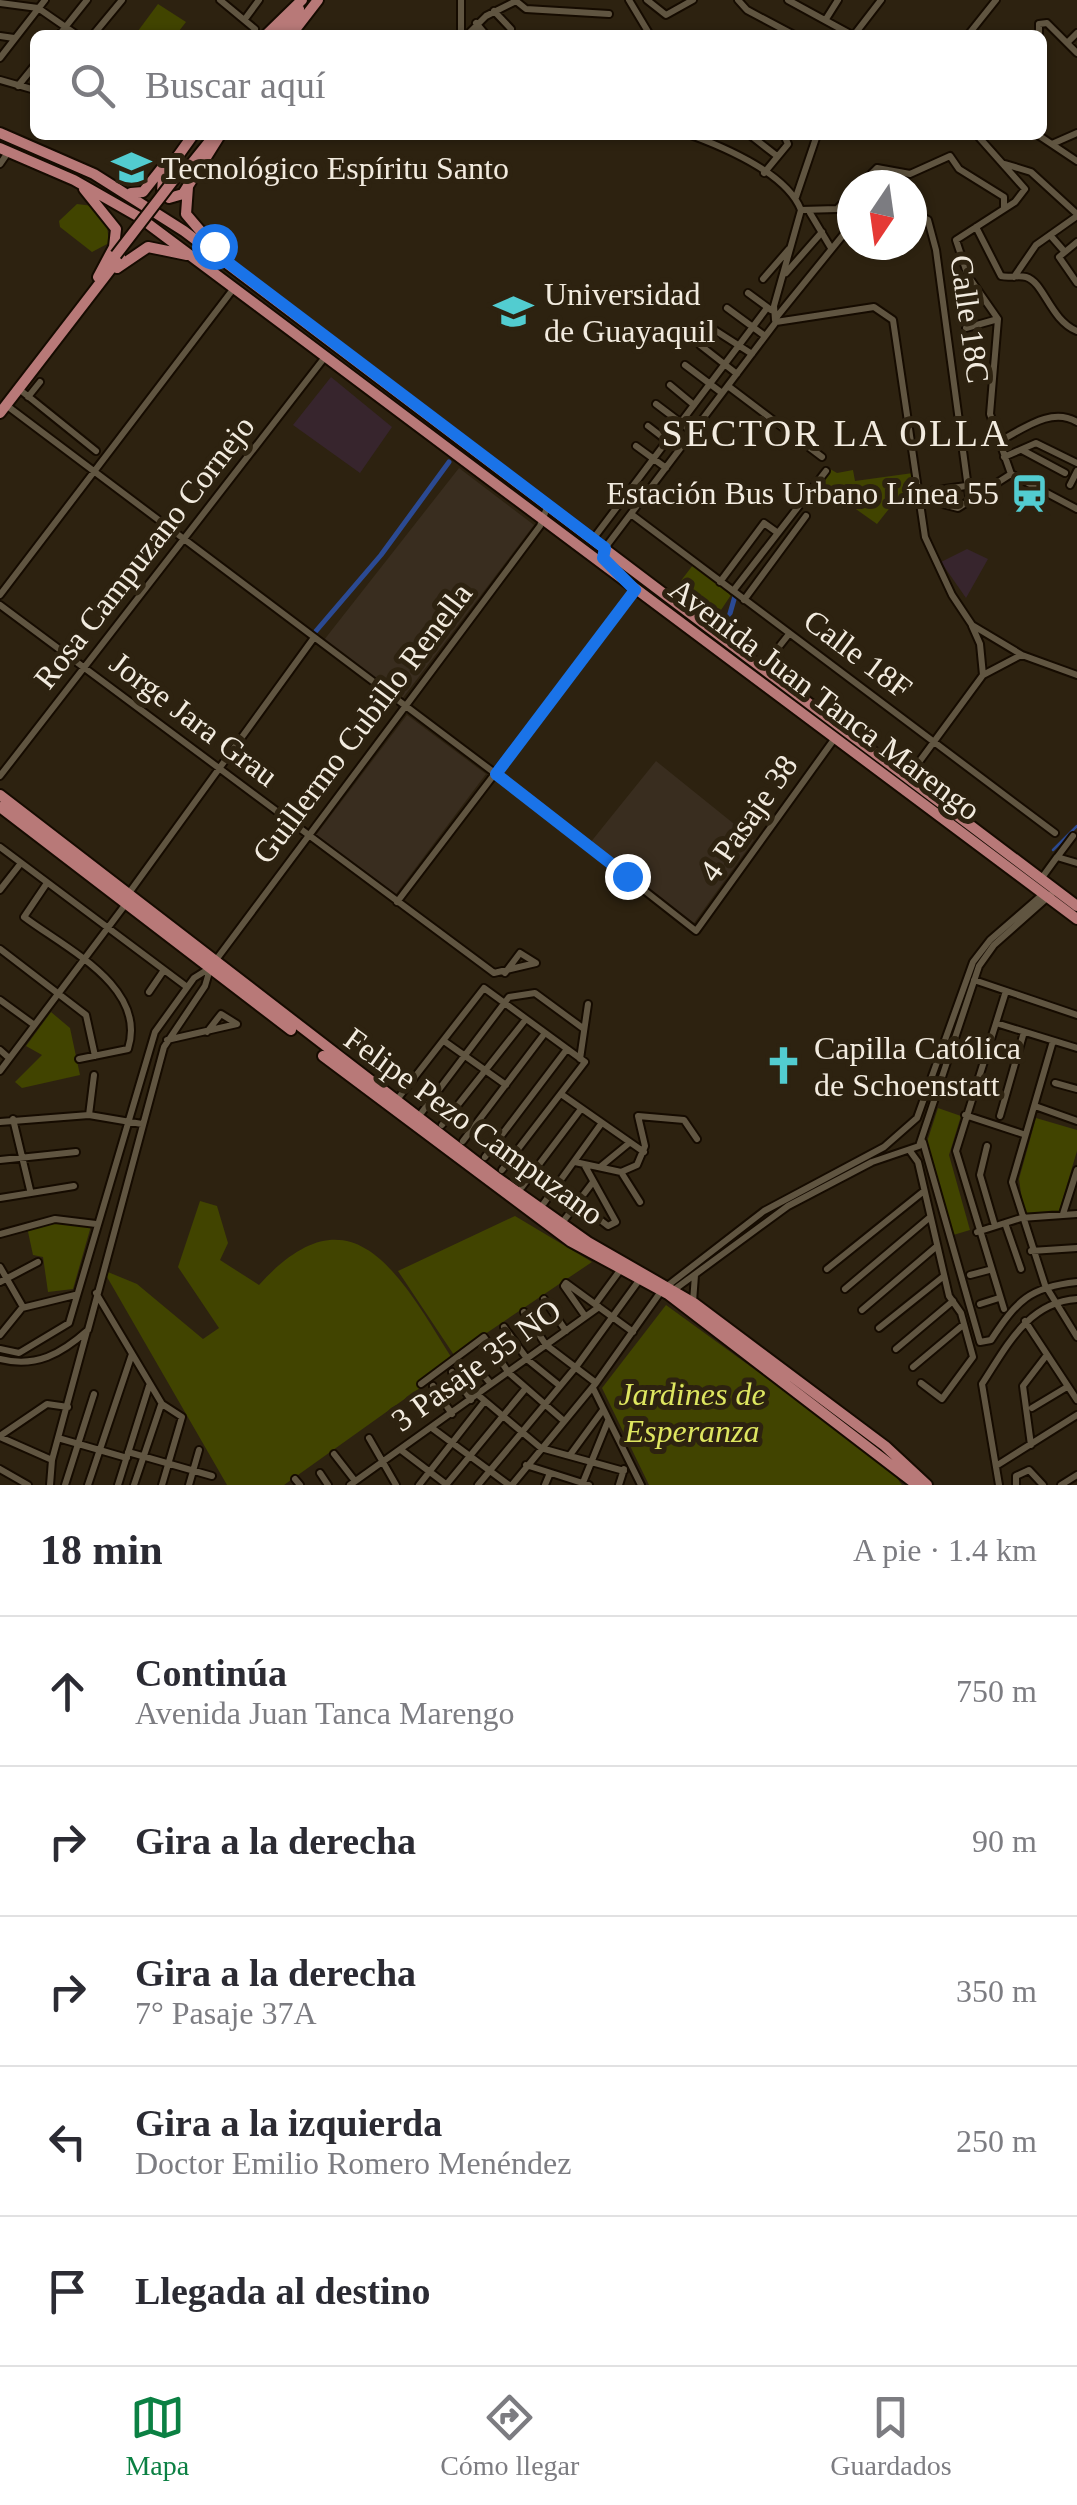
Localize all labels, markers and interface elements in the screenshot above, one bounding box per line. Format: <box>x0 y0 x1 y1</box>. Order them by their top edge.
search box <box>30 30 1047 140</box>
icon: search <box>65 58 120 113</box>
text: Buscar aquí <box>145 64 325 106</box>
school or university icon: Tecnológico Espíritu Santo <box>110 147 152 189</box>
place label: Tecnológico Espíritu Santo <box>161 150 509 186</box>
north arrow <box>837 170 927 260</box>
route start <box>192 224 238 270</box>
street label: Calle 18C <box>943 253 997 385</box>
place label: Universidad de Guayaquil <box>544 276 716 349</box>
school or university icon: Universidad de Guayaquil <box>493 291 535 333</box>
street label: Rosa Campuzano Cornejo <box>26 409 262 695</box>
district label: SECTOR LA OLLA <box>662 412 1010 454</box>
station icon: Estación Bus Urbano Línea 55 <box>1008 472 1050 514</box>
place label: Estación Bus Urbano Línea 55 <box>606 475 999 511</box>
street label: Avenida Juan Tanca Marengo <box>663 570 987 828</box>
street label: Guillermo Cubillo Renella <box>245 576 479 870</box>
street label: Calle 18F <box>797 602 919 706</box>
street label: Jorge Jara Grau <box>103 644 285 794</box>
street label: 4 Pasaje 38 <box>691 748 805 888</box>
route end <box>605 854 651 900</box>
street label: Felipe Pezo Campuzano <box>338 1020 610 1232</box>
place label: Capilla Católica de Schoenstatt <box>814 1030 1021 1103</box>
church icon: Capilla Católica de Schoenstatt <box>763 1045 805 1087</box>
street label: 3 Pasaje 35 NO <box>385 1292 567 1438</box>
park label: Jardines de Esperanza <box>618 1376 766 1449</box>
text: 18 min <box>40 1527 163 1573</box>
text: A pie · 1.4 km <box>853 1532 1037 1568</box>
text: Continúa <box>135 1652 287 1694</box>
icon: ahead <box>40 1664 95 1719</box>
text: 750 m <box>956 1673 1037 1709</box>
text: Avenida Juan Tanca Marengo <box>135 1695 515 1731</box>
icon: right <box>40 1814 95 1869</box>
text: Gira a la derecha <box>135 1820 416 1862</box>
text: 90 m <box>972 1823 1037 1859</box>
text: Gira a la derecha <box>135 1952 416 1994</box>
icon: right <box>40 1964 95 2019</box>
text: 350 m <box>956 1973 1037 2009</box>
text: 7° Pasaje 37A <box>135 1995 317 2031</box>
text: Gira a la izquierda <box>135 2102 442 2144</box>
icon: left <box>40 2114 95 2169</box>
text: 250 m <box>956 2123 1037 2159</box>
text: Doctor Emilio Romero Menéndez <box>135 2145 571 2181</box>
icon: arrive <box>40 2264 95 2319</box>
text: Llegada al destino <box>135 2270 431 2312</box>
tab: Mapa <box>125 2390 189 2482</box>
tab: Cómo llegar <box>440 2390 579 2482</box>
tab: Guardados <box>830 2390 952 2482</box>

